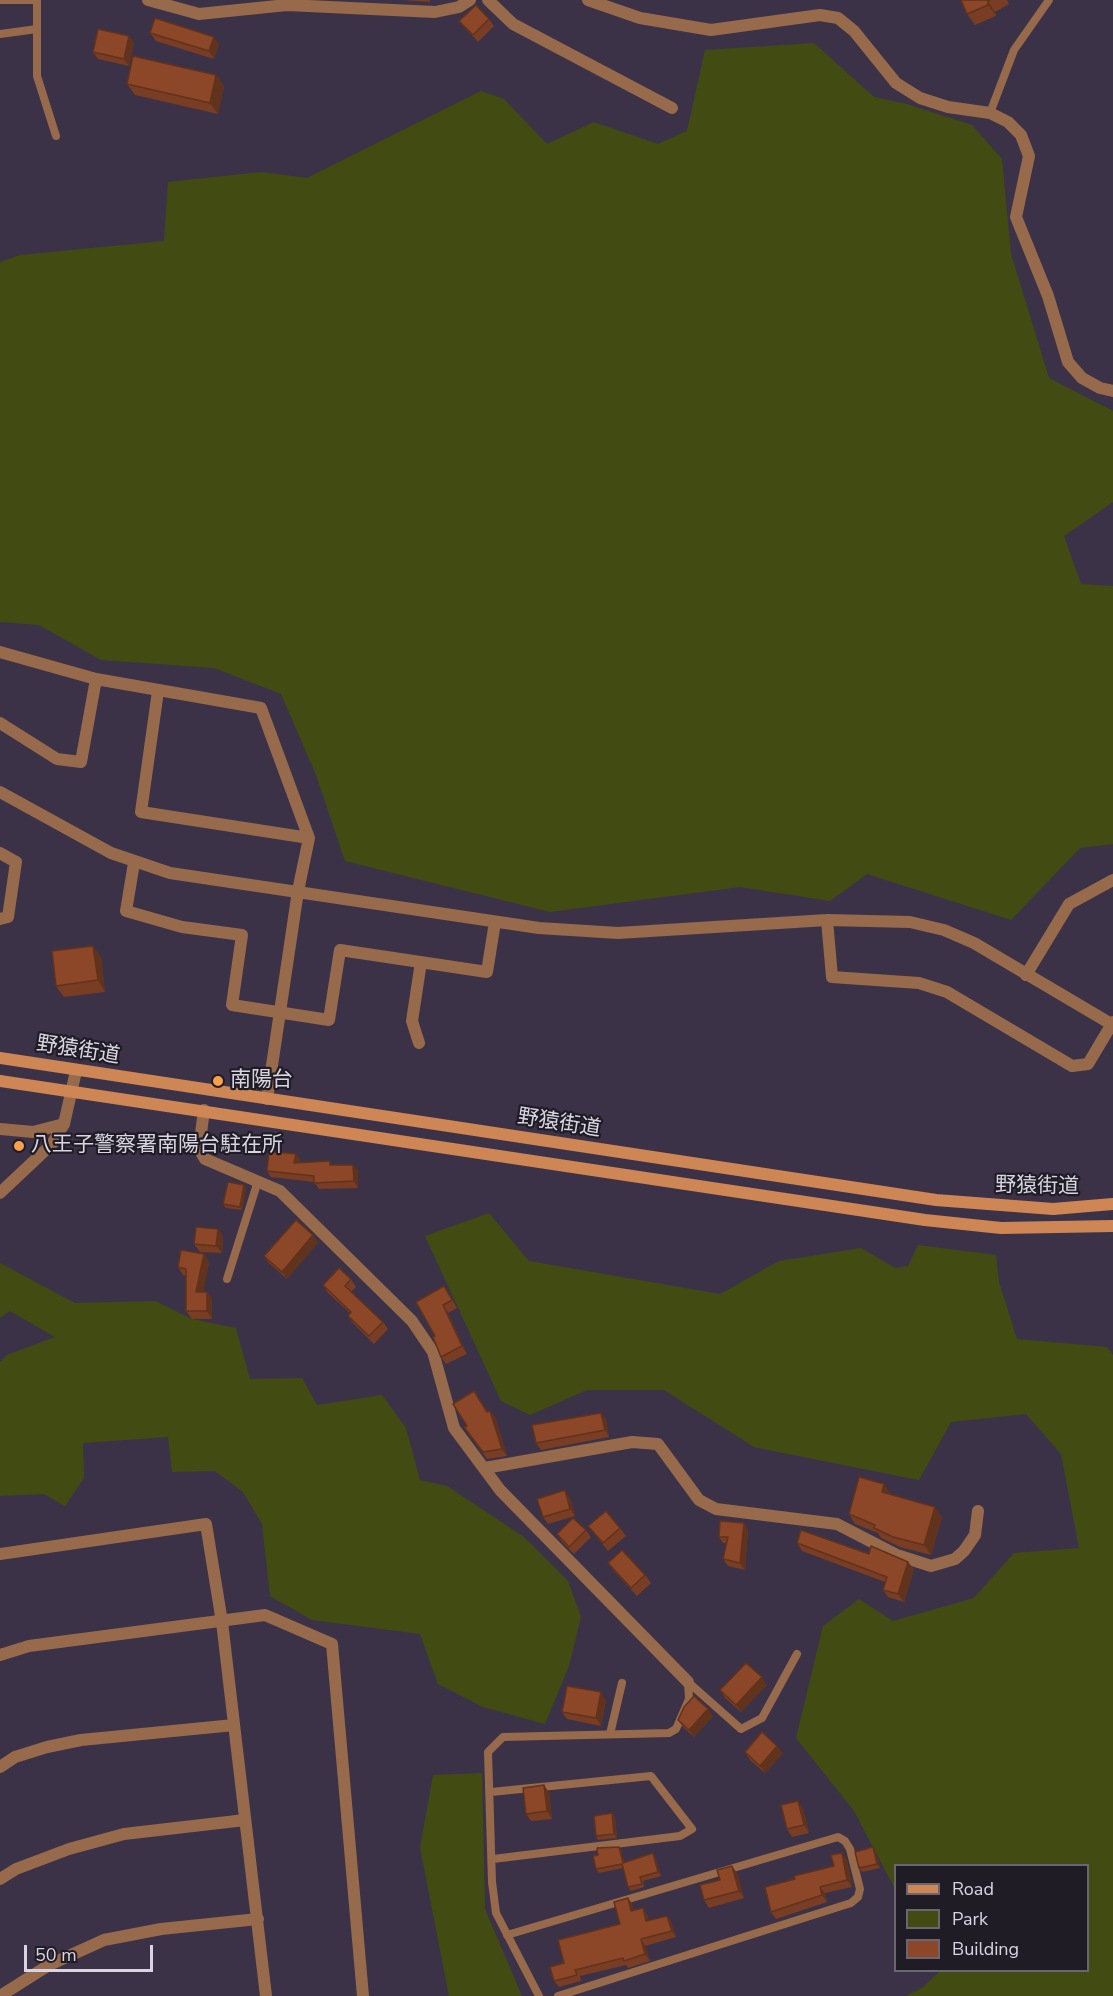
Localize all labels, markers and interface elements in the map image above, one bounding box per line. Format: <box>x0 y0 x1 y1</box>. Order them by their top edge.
street label: 野猿街道 <box>35 1032 121 1070</box>
place label: 南陽台 <box>230 1068 293 1094</box>
marker: 南陽台 <box>211 1074 225 1088</box>
street label: 野猿街道 <box>516 1105 602 1143</box>
place label: 八王子警察署南陽台駐在所 <box>31 1133 283 1159</box>
marker: 八王子警察署南陽台駐在所 <box>12 1139 26 1153</box>
street label: 野猿街道 <box>995 1174 1079 1200</box>
legend <box>894 1864 1089 1972</box>
text: Road <box>952 1877 994 1901</box>
text: Park <box>952 1907 988 1931</box>
scale bar <box>27 1933 156 1971</box>
text: Building <box>952 1937 1019 1961</box>
text: 50 m <box>35 1943 77 1967</box>

